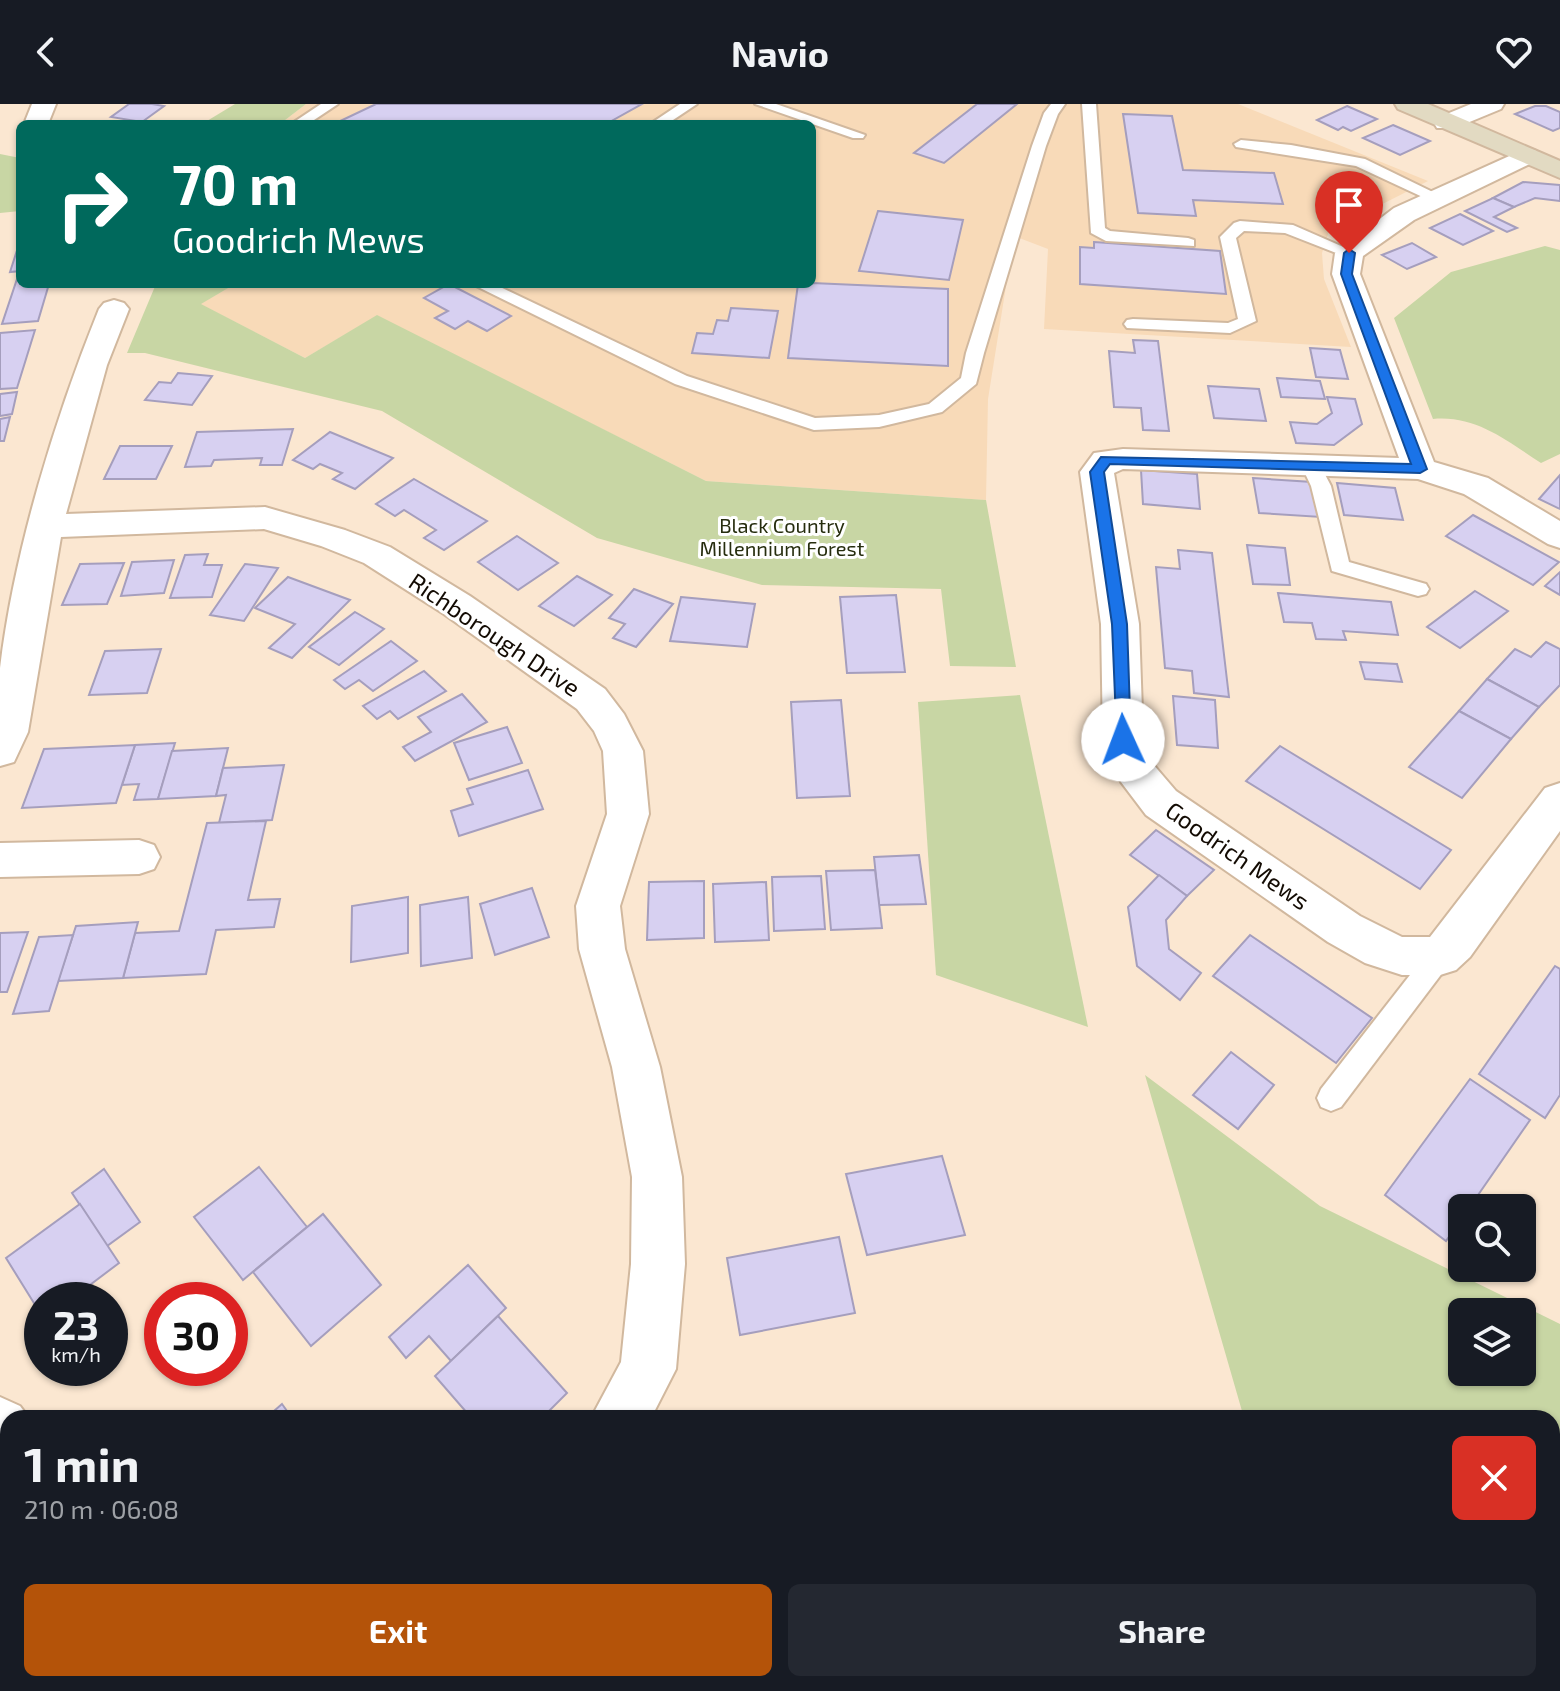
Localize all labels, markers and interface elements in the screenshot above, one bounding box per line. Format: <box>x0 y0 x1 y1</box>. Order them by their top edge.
icon: back <box>24 30 68 74</box>
icon: heart <box>1492 30 1536 74</box>
text: Navio <box>731 31 829 74</box>
text: 70 m <box>172 149 298 216</box>
icon: right <box>40 152 144 256</box>
pin <box>1315 171 1383 253</box>
icon: arrive <box>1327 183 1371 227</box>
text: Goodrich Mews <box>172 217 425 260</box>
park label: Black Country Millennium Forest <box>700 513 865 560</box>
street label: Richborough Drive <box>404 566 586 702</box>
position arrow <box>1081 698 1165 782</box>
street label: Goodrich Mews <box>1161 795 1315 915</box>
map controls <box>1448 1194 1536 1386</box>
button: search <box>1448 1194 1536 1282</box>
speed limit sign: 30 <box>144 1282 248 1386</box>
button: layers <box>1448 1298 1536 1386</box>
text: 23 <box>53 1300 99 1348</box>
text: km/h <box>51 1342 101 1366</box>
text: 1 min <box>24 1434 140 1492</box>
button: close <box>1452 1436 1536 1520</box>
text: 210 m · 06:08 <box>24 1493 179 1524</box>
button: Exit <box>24 1584 772 1676</box>
button: Share <box>788 1584 1536 1676</box>

